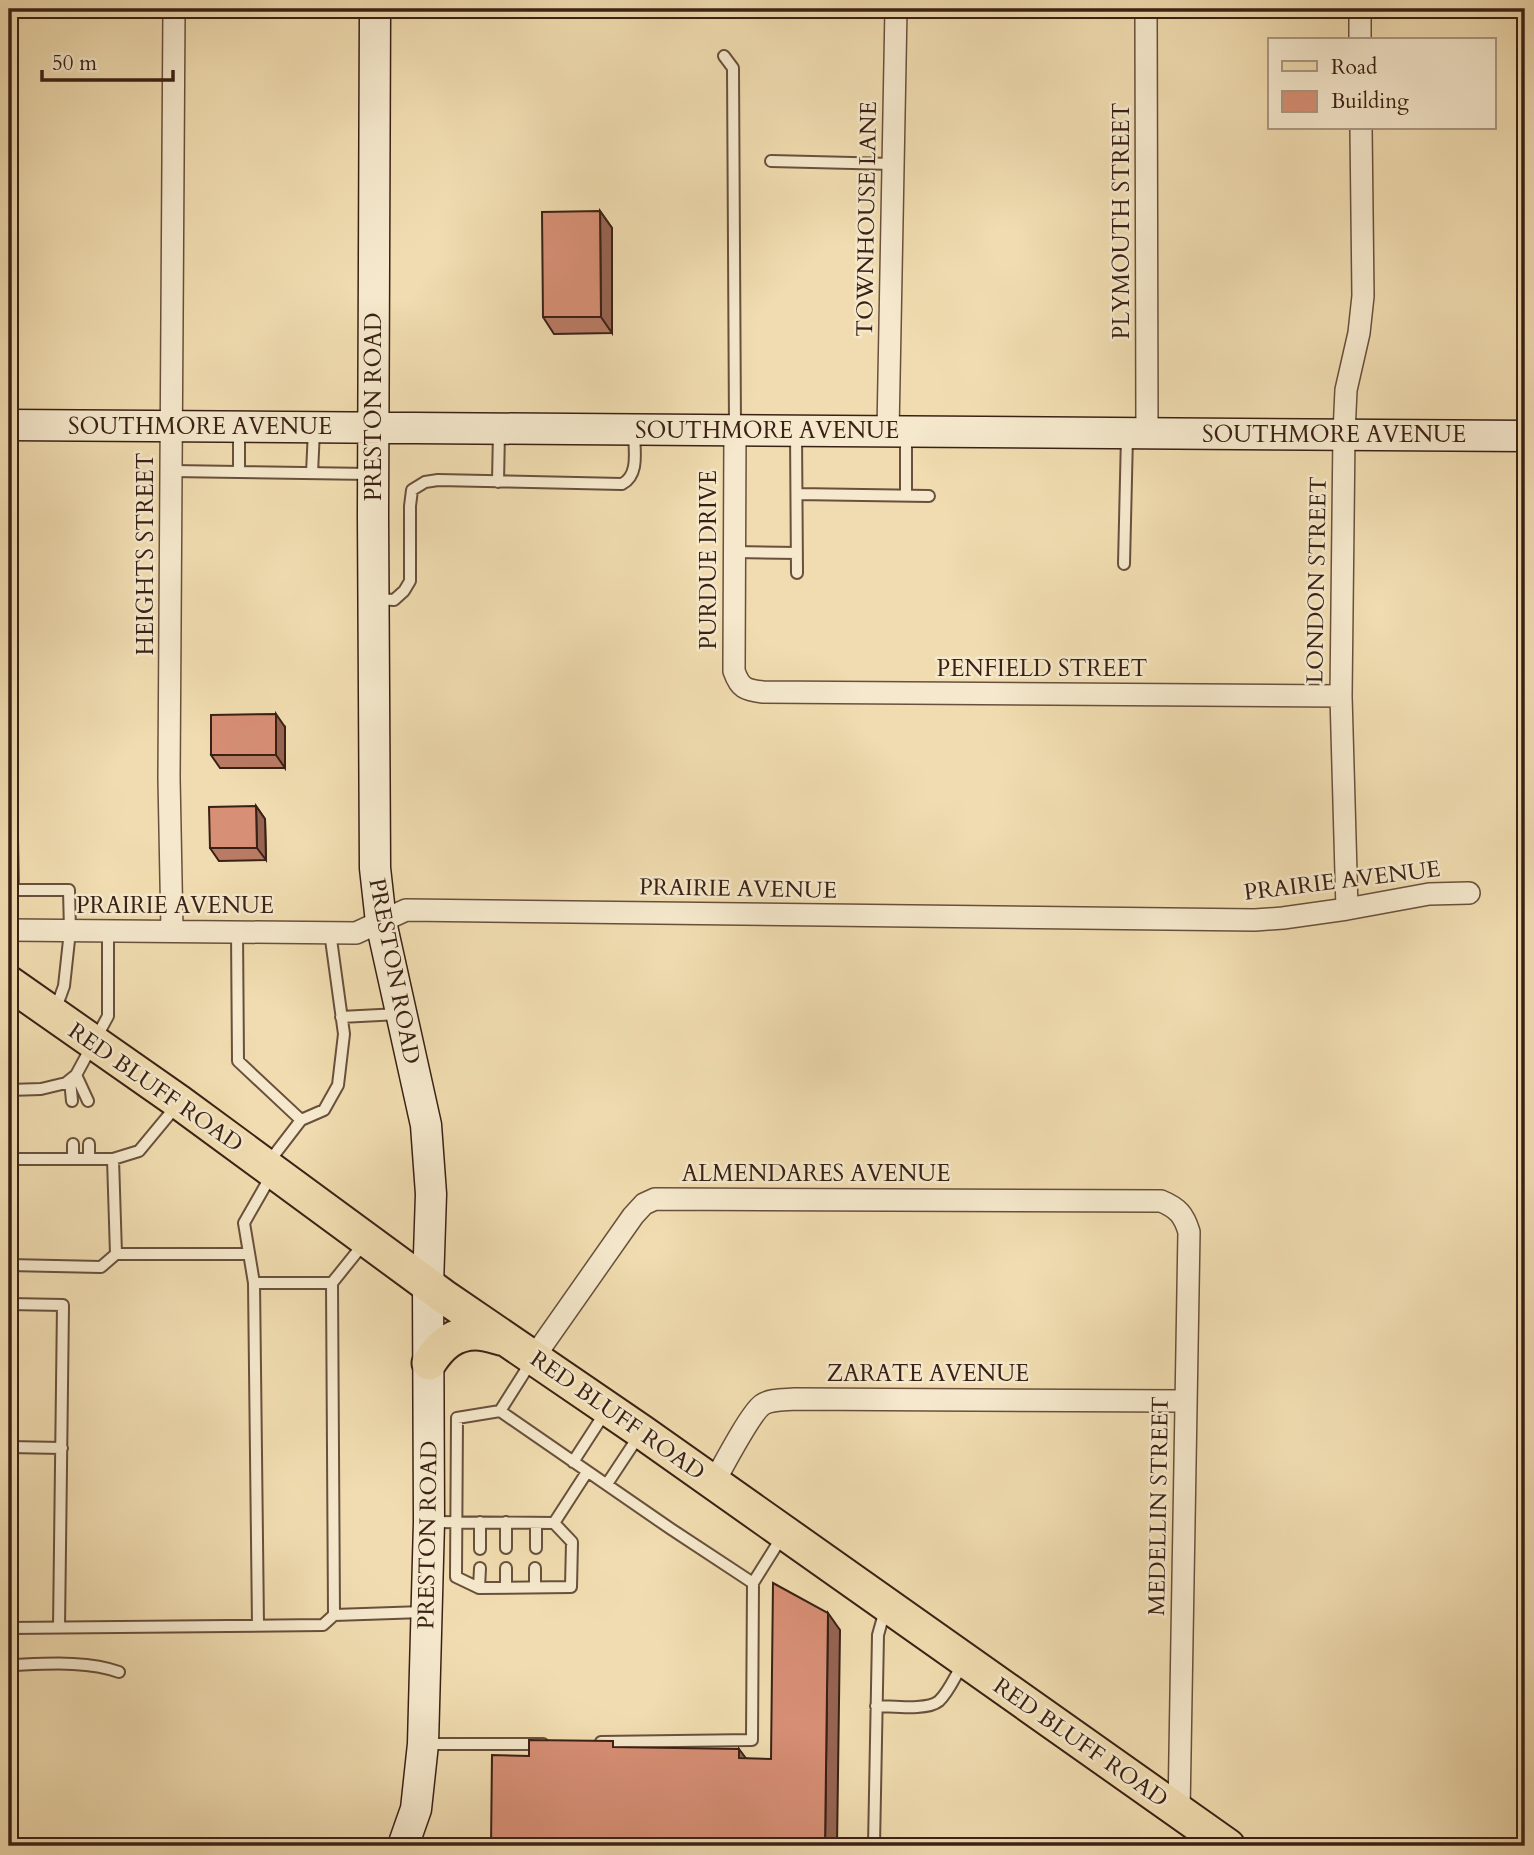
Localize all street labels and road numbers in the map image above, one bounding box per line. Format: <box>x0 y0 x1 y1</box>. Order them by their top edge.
street label: TOWNHOUSE LANE <box>849 101 884 337</box>
street label: PLYMOUTH STREET <box>1106 102 1137 339</box>
street label: PRESTON ROAD <box>358 313 389 501</box>
street label: SOUTHMORE AVENUE <box>68 411 332 442</box>
street label: SOUTHMORE AVENUE <box>635 415 899 446</box>
street label: SOUTHMORE AVENUE <box>1202 419 1466 450</box>
street label: HEIGHTS STREET <box>130 452 161 655</box>
street label: PURDUE DRIVE <box>693 470 724 650</box>
street label: LONDON STREET <box>1299 476 1334 684</box>
street label: PENFIELD STREET <box>937 653 1148 684</box>
street label: PRAIRIE AVENUE <box>1242 853 1442 908</box>
street label: PRAIRIE AVENUE <box>639 871 837 906</box>
street label: PRESTON ROAD <box>361 876 428 1067</box>
street label: PRAIRIE AVENUE <box>76 890 274 921</box>
street label: RED BLUFF ROAD <box>62 1015 249 1159</box>
street label: ALMENDARES AVENUE <box>682 1158 950 1189</box>
street label: RED BLUFF ROAD <box>524 1343 711 1487</box>
street label: ZARATE AVENUE <box>827 1358 1029 1389</box>
street label: MEDELLIN STREET <box>1141 1396 1176 1616</box>
street label: PRESTON ROAD <box>410 1440 445 1630</box>
street label: RED BLUFF ROAD <box>987 1670 1174 1814</box>

